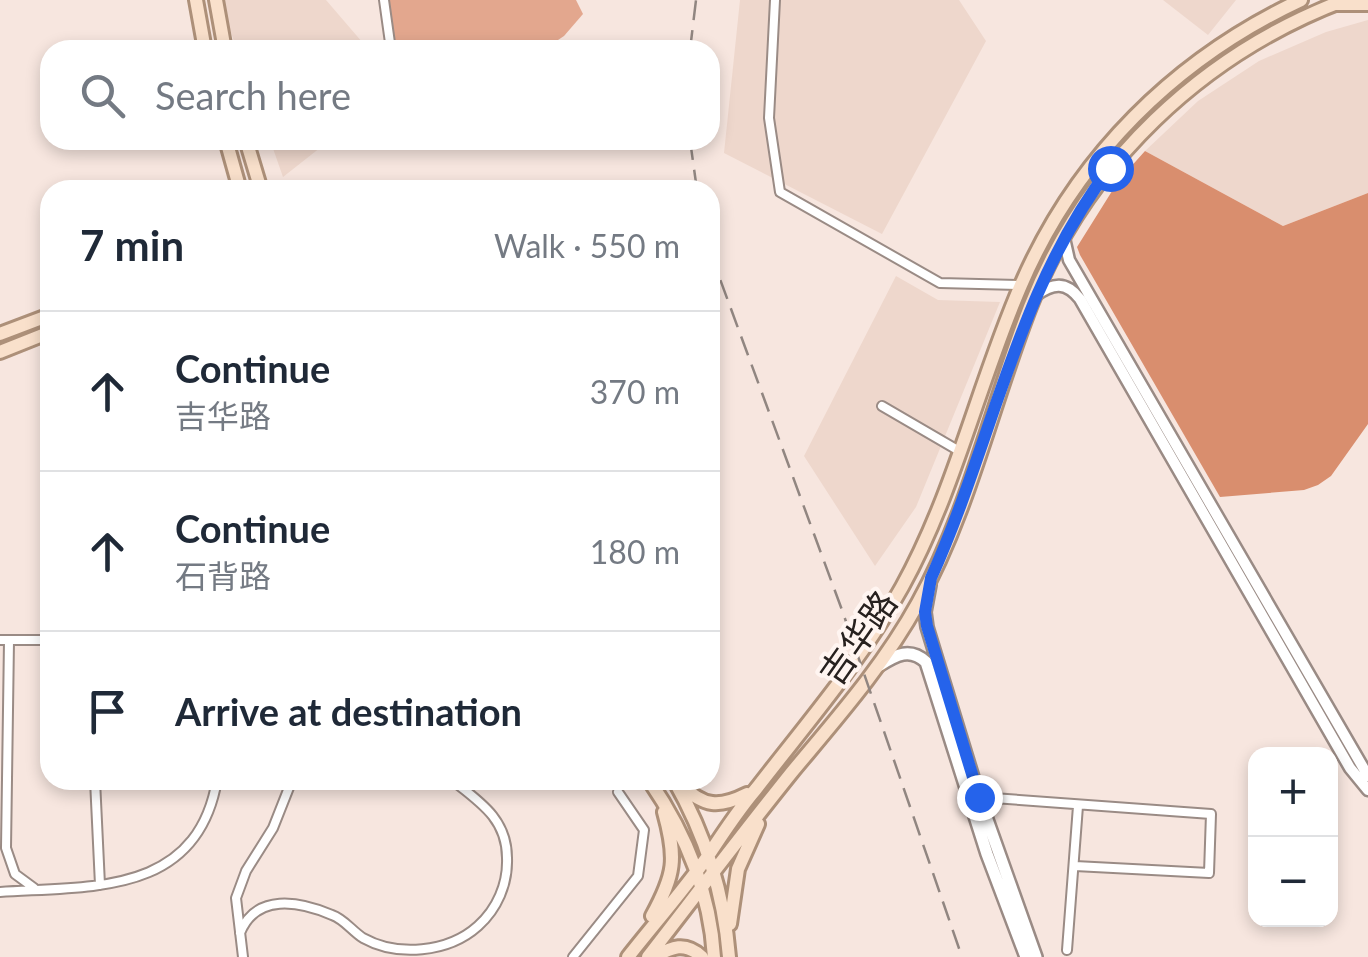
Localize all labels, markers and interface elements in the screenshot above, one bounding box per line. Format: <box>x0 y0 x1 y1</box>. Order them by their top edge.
search box <box>40 40 720 150</box>
icon: search <box>75 68 130 123</box>
text: Search here <box>155 72 351 118</box>
route start <box>1088 146 1134 192</box>
text: 7 min <box>80 220 184 270</box>
text: Walk · 550 m <box>494 226 680 265</box>
text: Continue <box>175 345 330 391</box>
icon: ahead <box>80 364 135 419</box>
text: 370 m <box>590 372 680 411</box>
text: 吉华路 <box>175 396 271 435</box>
text: Continue <box>175 505 330 551</box>
icon: ahead <box>80 524 135 579</box>
text: 180 m <box>590 532 680 571</box>
text: 石背路 <box>175 556 271 595</box>
street label: 吉华路 <box>810 582 904 692</box>
icon: arrive <box>80 684 135 739</box>
text: Arrive at destination <box>175 688 522 734</box>
map controls <box>1248 747 1338 927</box>
button: + <box>1248 747 1338 837</box>
route end <box>957 775 1003 821</box>
button: − <box>1248 837 1338 927</box>

